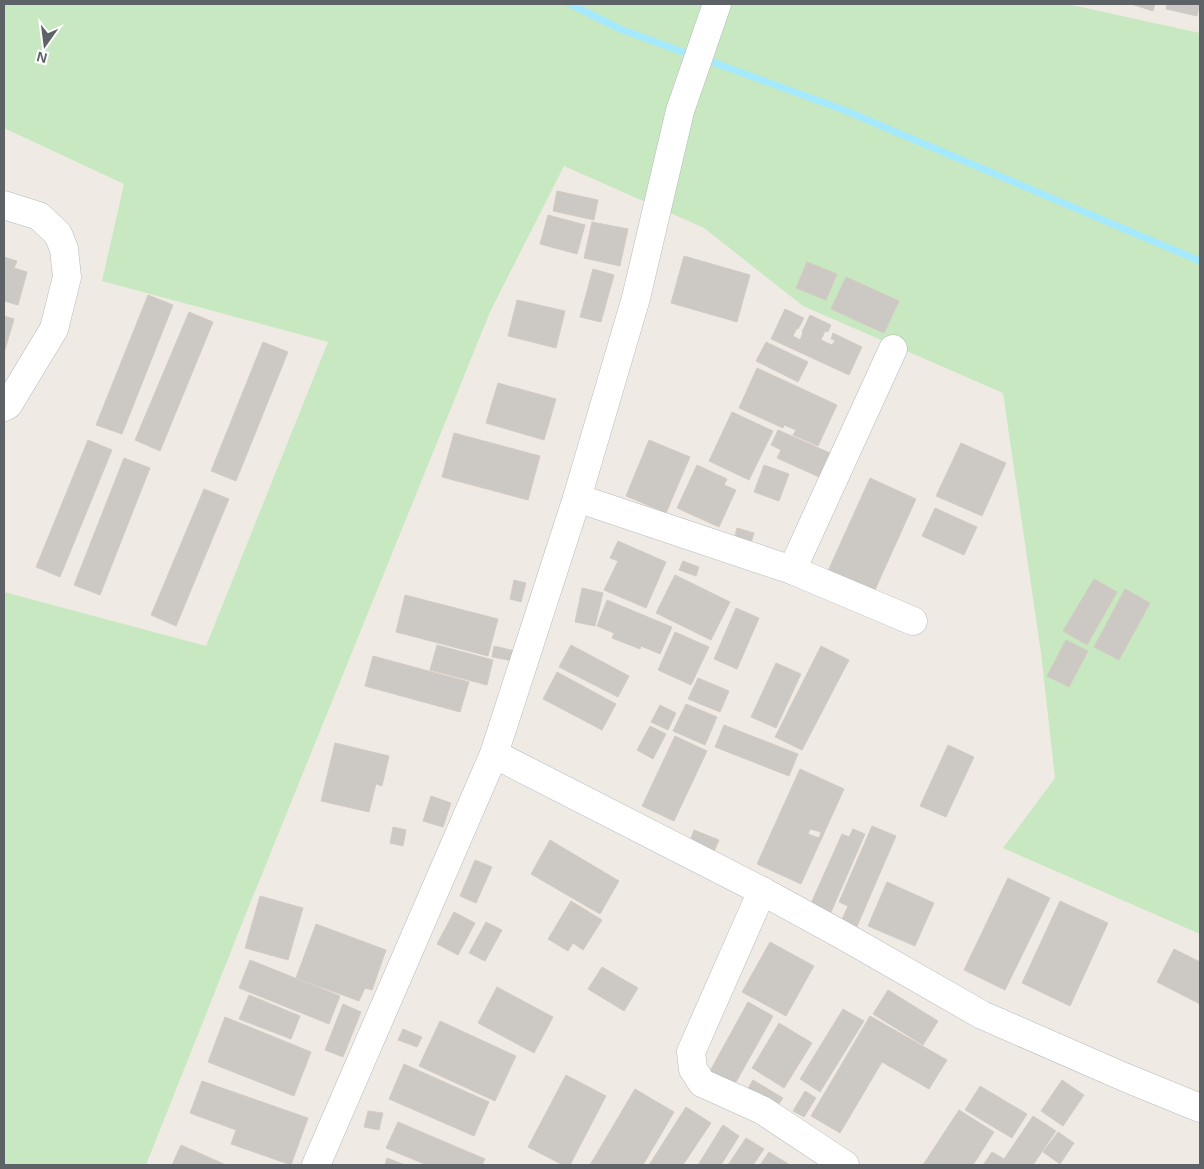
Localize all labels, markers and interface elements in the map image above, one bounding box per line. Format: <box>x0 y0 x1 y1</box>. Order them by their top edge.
north arrow <box>20 20 70 70</box>
text: N <box>35 49 49 67</box>

